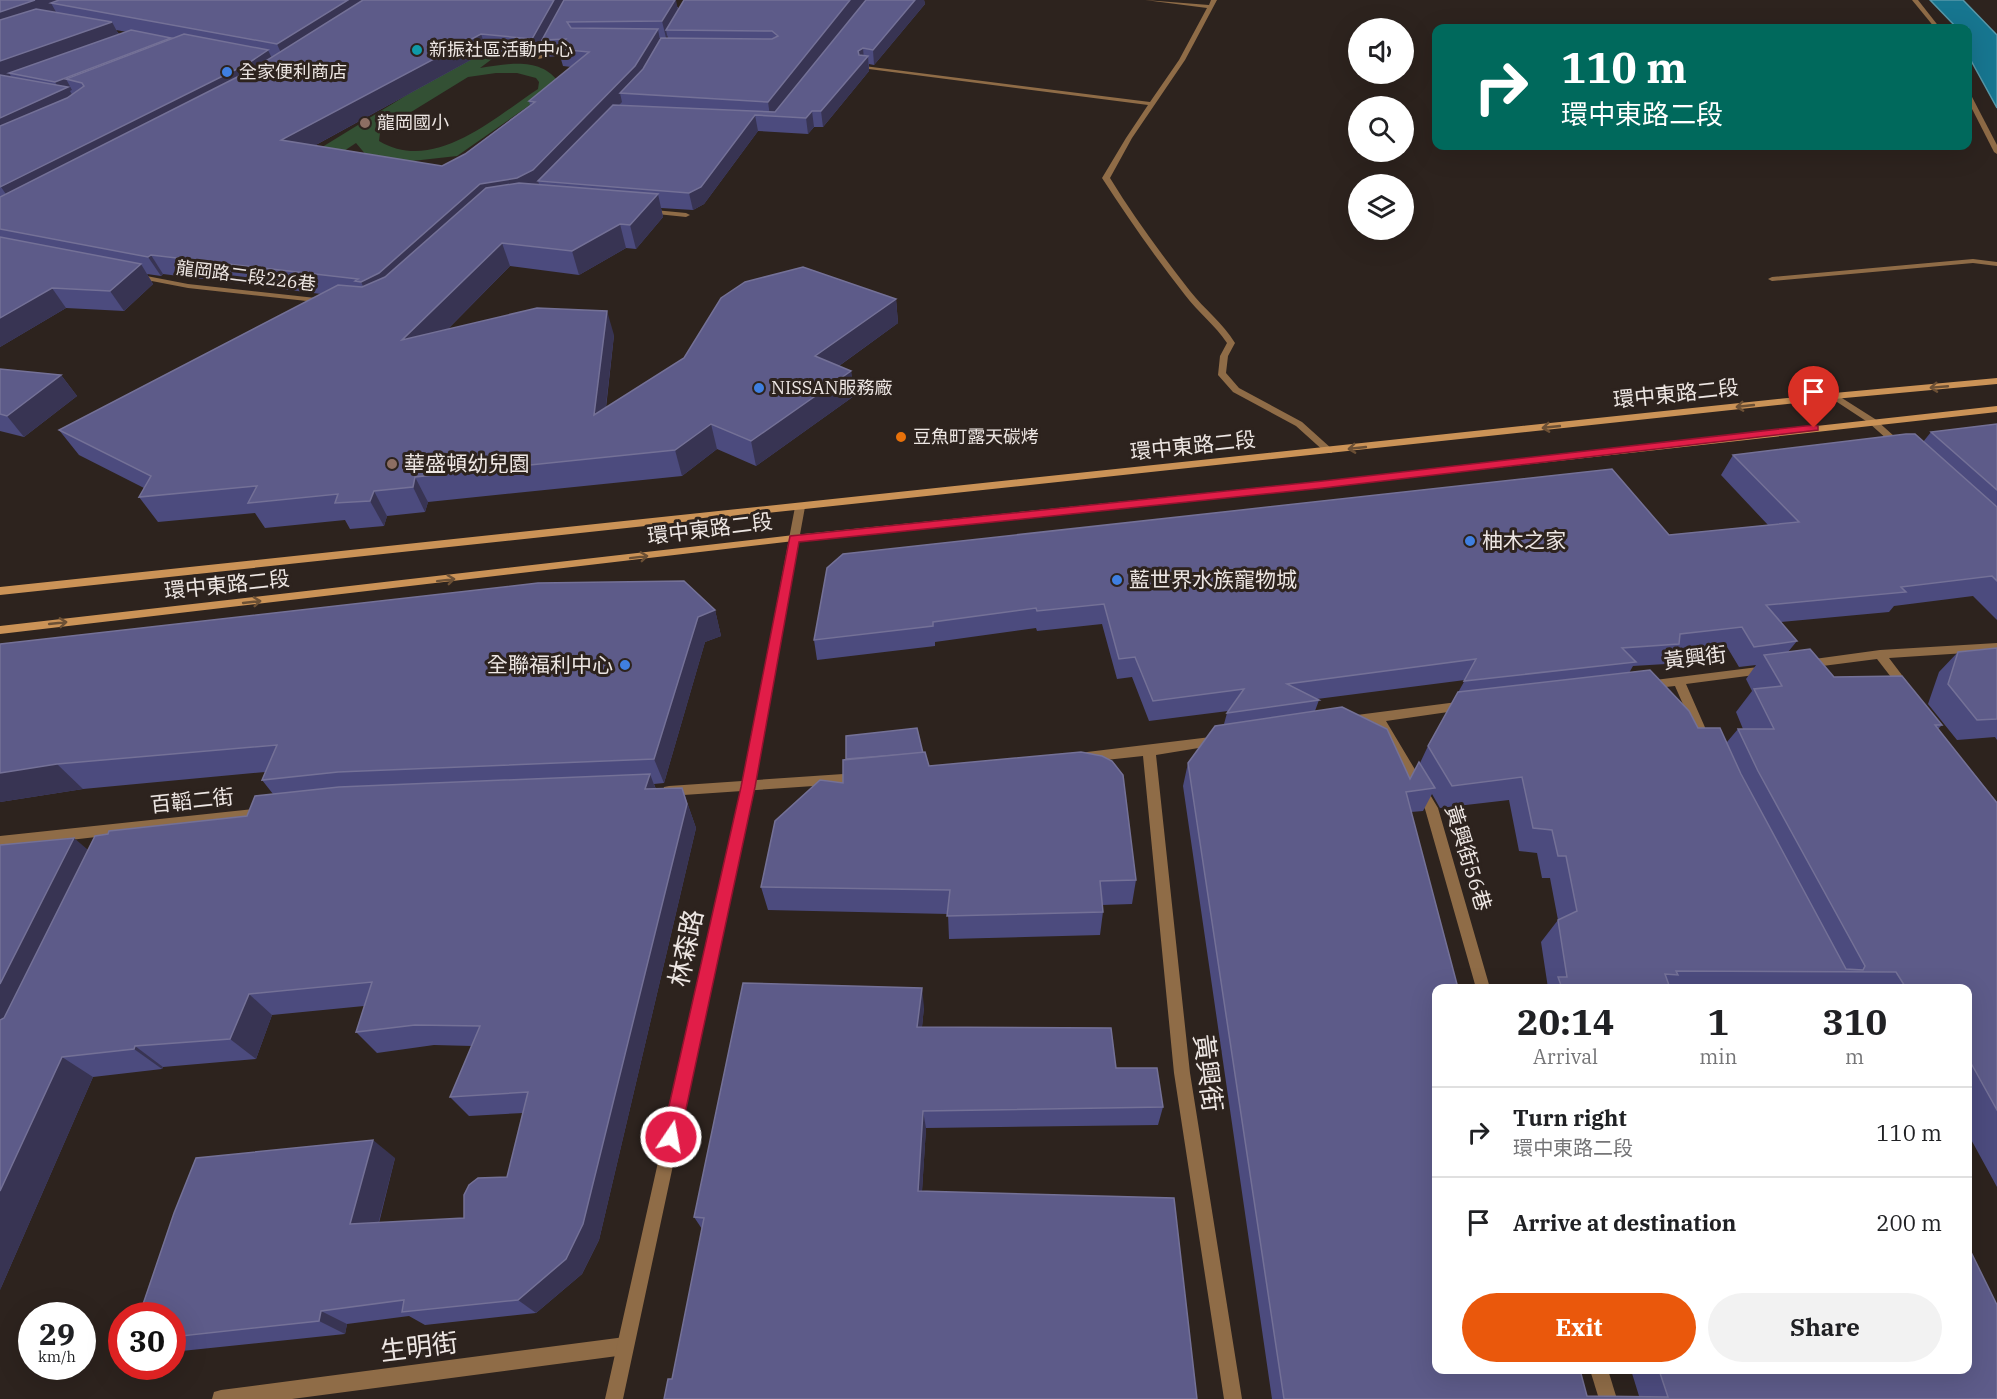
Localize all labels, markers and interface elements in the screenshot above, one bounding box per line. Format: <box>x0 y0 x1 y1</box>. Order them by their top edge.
map controls <box>1348 18 1414 240</box>
button: sound <box>1348 18 1414 84</box>
place label: 新振社區活動中心 <box>429 38 573 61</box>
text: 110 m <box>1561 40 1687 95</box>
marker: 新振社區活動中心 <box>410 43 424 57</box>
icon: right <box>1462 48 1540 126</box>
place label: 全家便利商店 <box>239 60 347 83</box>
marker: 全家便利商店 <box>220 65 234 79</box>
button: search <box>1348 96 1414 162</box>
text: 環中東路二段 <box>1561 96 1723 131</box>
place label: 龍岡國小 <box>377 111 449 134</box>
marker: 龍岡國小 <box>358 116 372 130</box>
button: layers <box>1348 174 1414 240</box>
street label: 龍岡路二段226巷 <box>175 256 317 295</box>
pin <box>1788 366 1839 428</box>
street label: 環中東路二段 <box>1612 372 1740 414</box>
icon: arrive <box>1797 375 1830 408</box>
place label: NISSAN服務廠 <box>771 376 892 399</box>
marker: NISSAN服務廠 <box>752 381 766 395</box>
one-way arrow <box>1929 382 1949 393</box>
one-way arrow <box>1735 401 1755 412</box>
one-way arrow <box>1541 422 1561 433</box>
street label: 環中東路二段 <box>1129 424 1257 466</box>
place label: 豆魚町露天碳烤 <box>913 425 1039 448</box>
marker: 豆魚町露天碳烤 <box>894 430 908 444</box>
one-way arrow <box>1348 443 1367 454</box>
place label: 華盛頓幼兒園 <box>404 449 530 477</box>
marker: 華盛頓幼兒園 <box>385 457 399 471</box>
street label: 環中東路二段 <box>646 506 774 550</box>
place label: 柚木之家 <box>1482 526 1566 554</box>
marker: 柚木之家 <box>1463 534 1477 548</box>
one-way arrow <box>629 551 649 562</box>
street label: 環中東路二段 <box>163 563 291 605</box>
place label: 藍世界水族寵物城 <box>1129 565 1297 593</box>
marker: 藍世界水族寵物城 <box>1110 573 1124 587</box>
one-way arrow <box>435 574 455 585</box>
one-way arrow <box>242 596 261 607</box>
one-way arrow <box>48 618 68 629</box>
street label: 黃興街 <box>1662 639 1728 675</box>
place label: 全聯福利中心 <box>487 650 613 678</box>
marker: 全聯福利中心 <box>618 658 632 672</box>
street label: 百韜二街 <box>149 782 235 818</box>
street label: 黃興街56巷 <box>1440 801 1498 914</box>
street label: 林森路 <box>660 906 710 989</box>
text: 20:14 <box>1517 998 1614 1045</box>
text: 1 <box>1707 998 1729 1045</box>
text: 310 <box>1822 998 1887 1045</box>
street label: 黃興街 <box>1187 1032 1231 1114</box>
text: Arrival <box>1533 1043 1598 1070</box>
text: min <box>1699 1043 1737 1070</box>
text: m <box>1845 1043 1864 1070</box>
text: Turn right <box>1513 1103 1627 1132</box>
position arrow <box>639 1105 703 1169</box>
icon: right <box>1462 1116 1495 1149</box>
text: 110 m <box>1876 1118 1942 1147</box>
text: 環中東路二段 <box>1513 1134 1633 1161</box>
icon: arrive <box>1462 1206 1495 1239</box>
text: Arrive at destination <box>1513 1208 1736 1237</box>
text: 200 m <box>1876 1208 1942 1237</box>
button: Exit <box>1462 1293 1696 1362</box>
button: Share <box>1708 1293 1942 1362</box>
speed limit sign: 30 <box>108 1302 186 1380</box>
text: 29 <box>39 1314 75 1353</box>
street label: 生明街 <box>378 1324 460 1368</box>
text: km/h <box>38 1347 76 1366</box>

